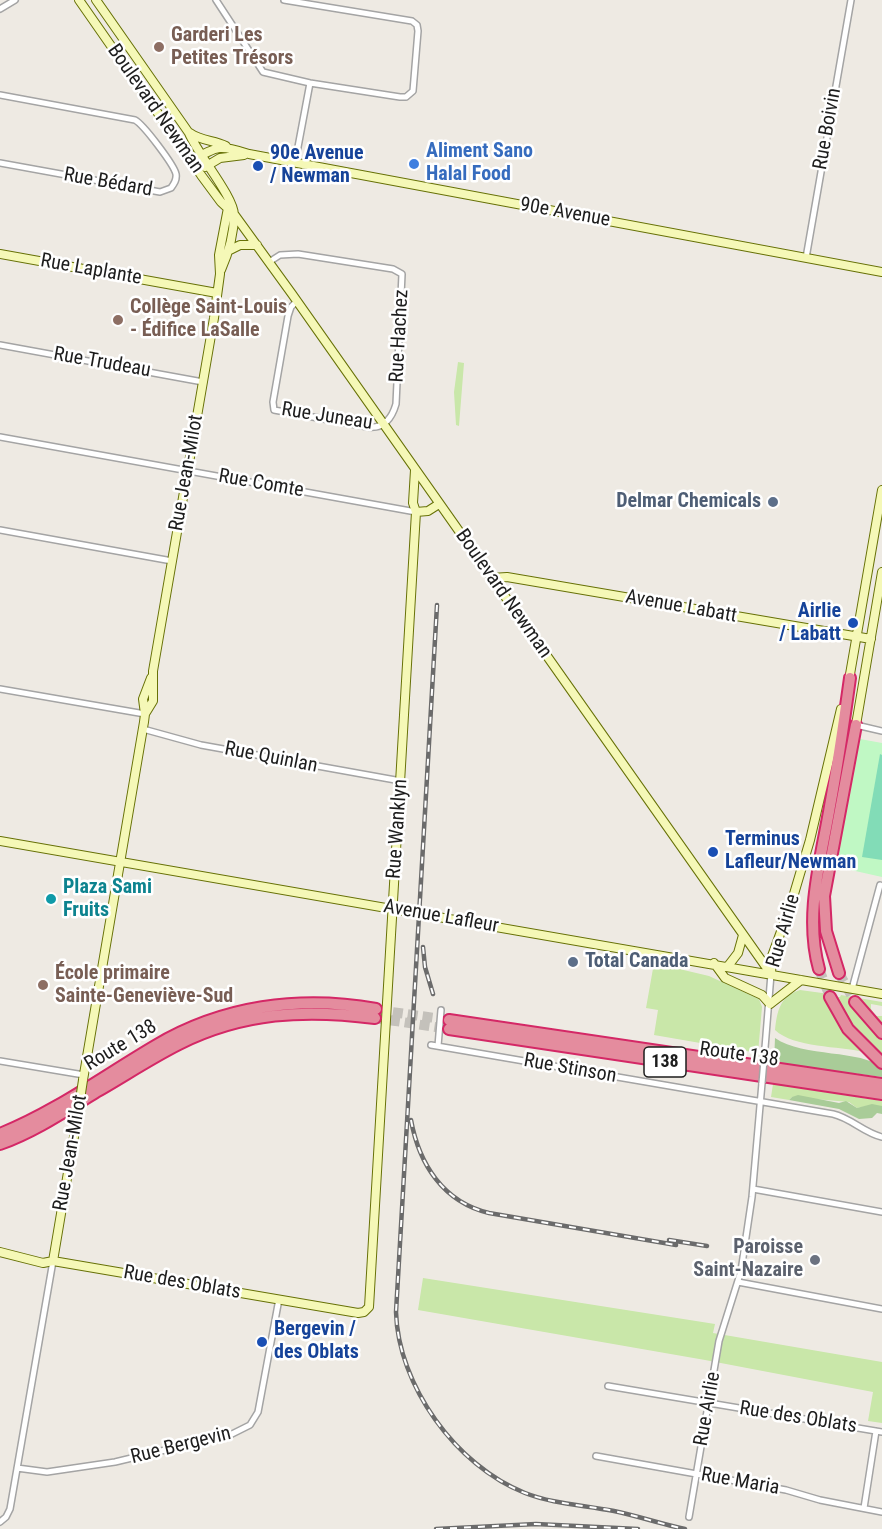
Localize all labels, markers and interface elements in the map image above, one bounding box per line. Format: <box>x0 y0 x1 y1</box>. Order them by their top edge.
place label: Garderi Les Petites Trésors <box>171 24 293 71</box>
street label: Boulevard Newman <box>102 40 208 178</box>
marker: Garderi Les Petites Trésors <box>152 40 166 54</box>
street label: Rue Boivin <box>809 86 847 172</box>
place label: Aliment Sano Halal Food <box>426 140 533 187</box>
place label: 90e Avenue / Newman <box>270 142 364 189</box>
marker: Aliment Sano Halal Food <box>407 157 421 171</box>
marker: 90e Avenue / Newman <box>251 159 265 173</box>
street label: Rue Bédard <box>62 163 154 203</box>
street label: 90e Avenue <box>518 193 612 233</box>
street label: Rue Laplante <box>39 249 143 291</box>
street label: Rue Hachez <box>386 289 414 383</box>
place label: Collège Saint-Louis - Édifice LaSalle <box>130 296 287 343</box>
marker: Collège Saint-Louis - Édifice LaSalle <box>111 313 125 327</box>
street label: Rue Trudeau <box>52 343 152 383</box>
street label: Rue Juneau <box>280 398 374 436</box>
street label: Rue Jean-Milot <box>165 413 209 533</box>
street label: Rue Comte <box>217 465 305 503</box>
place label: Delmar Chemicals <box>616 490 761 514</box>
marker: Delmar Chemicals <box>766 495 780 509</box>
street label: Boulevard Newman <box>450 525 556 663</box>
street label: Avenue Labatt <box>624 585 738 629</box>
place label: Airlie / Labatt <box>779 600 841 647</box>
marker: Airlie / Labatt <box>846 616 860 630</box>
street label: Rue Quinlan <box>223 737 319 779</box>
street label: Rue Wanklyn <box>383 778 413 880</box>
place label: Terminus Lafleur/Newman <box>725 828 856 875</box>
marker: Terminus Lafleur/Newman <box>706 845 720 859</box>
place label: Plaza Sami Fruits <box>63 876 152 923</box>
marker: Plaza Sami Fruits <box>44 892 58 906</box>
street label: Rue Airlie <box>762 892 806 970</box>
street label: Avenue Lafleur <box>382 895 500 939</box>
place label: Total Canada <box>585 950 688 974</box>
marker: Total Canada <box>566 955 580 969</box>
place label: École primaire Sainte-Geneviève-Sud <box>55 962 233 1009</box>
marker: École primaire Sainte-Geneviève-Sud <box>36 978 50 992</box>
street label: Route 138 <box>81 1015 161 1077</box>
street label: Route 138 <box>698 1038 780 1072</box>
road number: 138 <box>644 1047 686 1077</box>
street label: Rue Stinson <box>522 1049 618 1089</box>
street label: Rue Jean-Milot <box>49 1093 93 1213</box>
place label: Paroisse Saint-Nazaire <box>693 1236 803 1283</box>
marker: Paroisse Saint-Nazaire <box>808 1253 822 1267</box>
street label: Rue des Oblats <box>122 1261 242 1305</box>
place label: Bergevin / des Oblats <box>274 1318 359 1365</box>
marker: Bergevin / des Oblats <box>255 1335 269 1349</box>
street label: Rue Airlie <box>690 1370 726 1448</box>
street label: Rue des Oblats <box>738 1397 858 1439</box>
street label: Rue Bergevin <box>128 1422 234 1470</box>
street label: Rue Maria <box>699 1463 781 1501</box>

